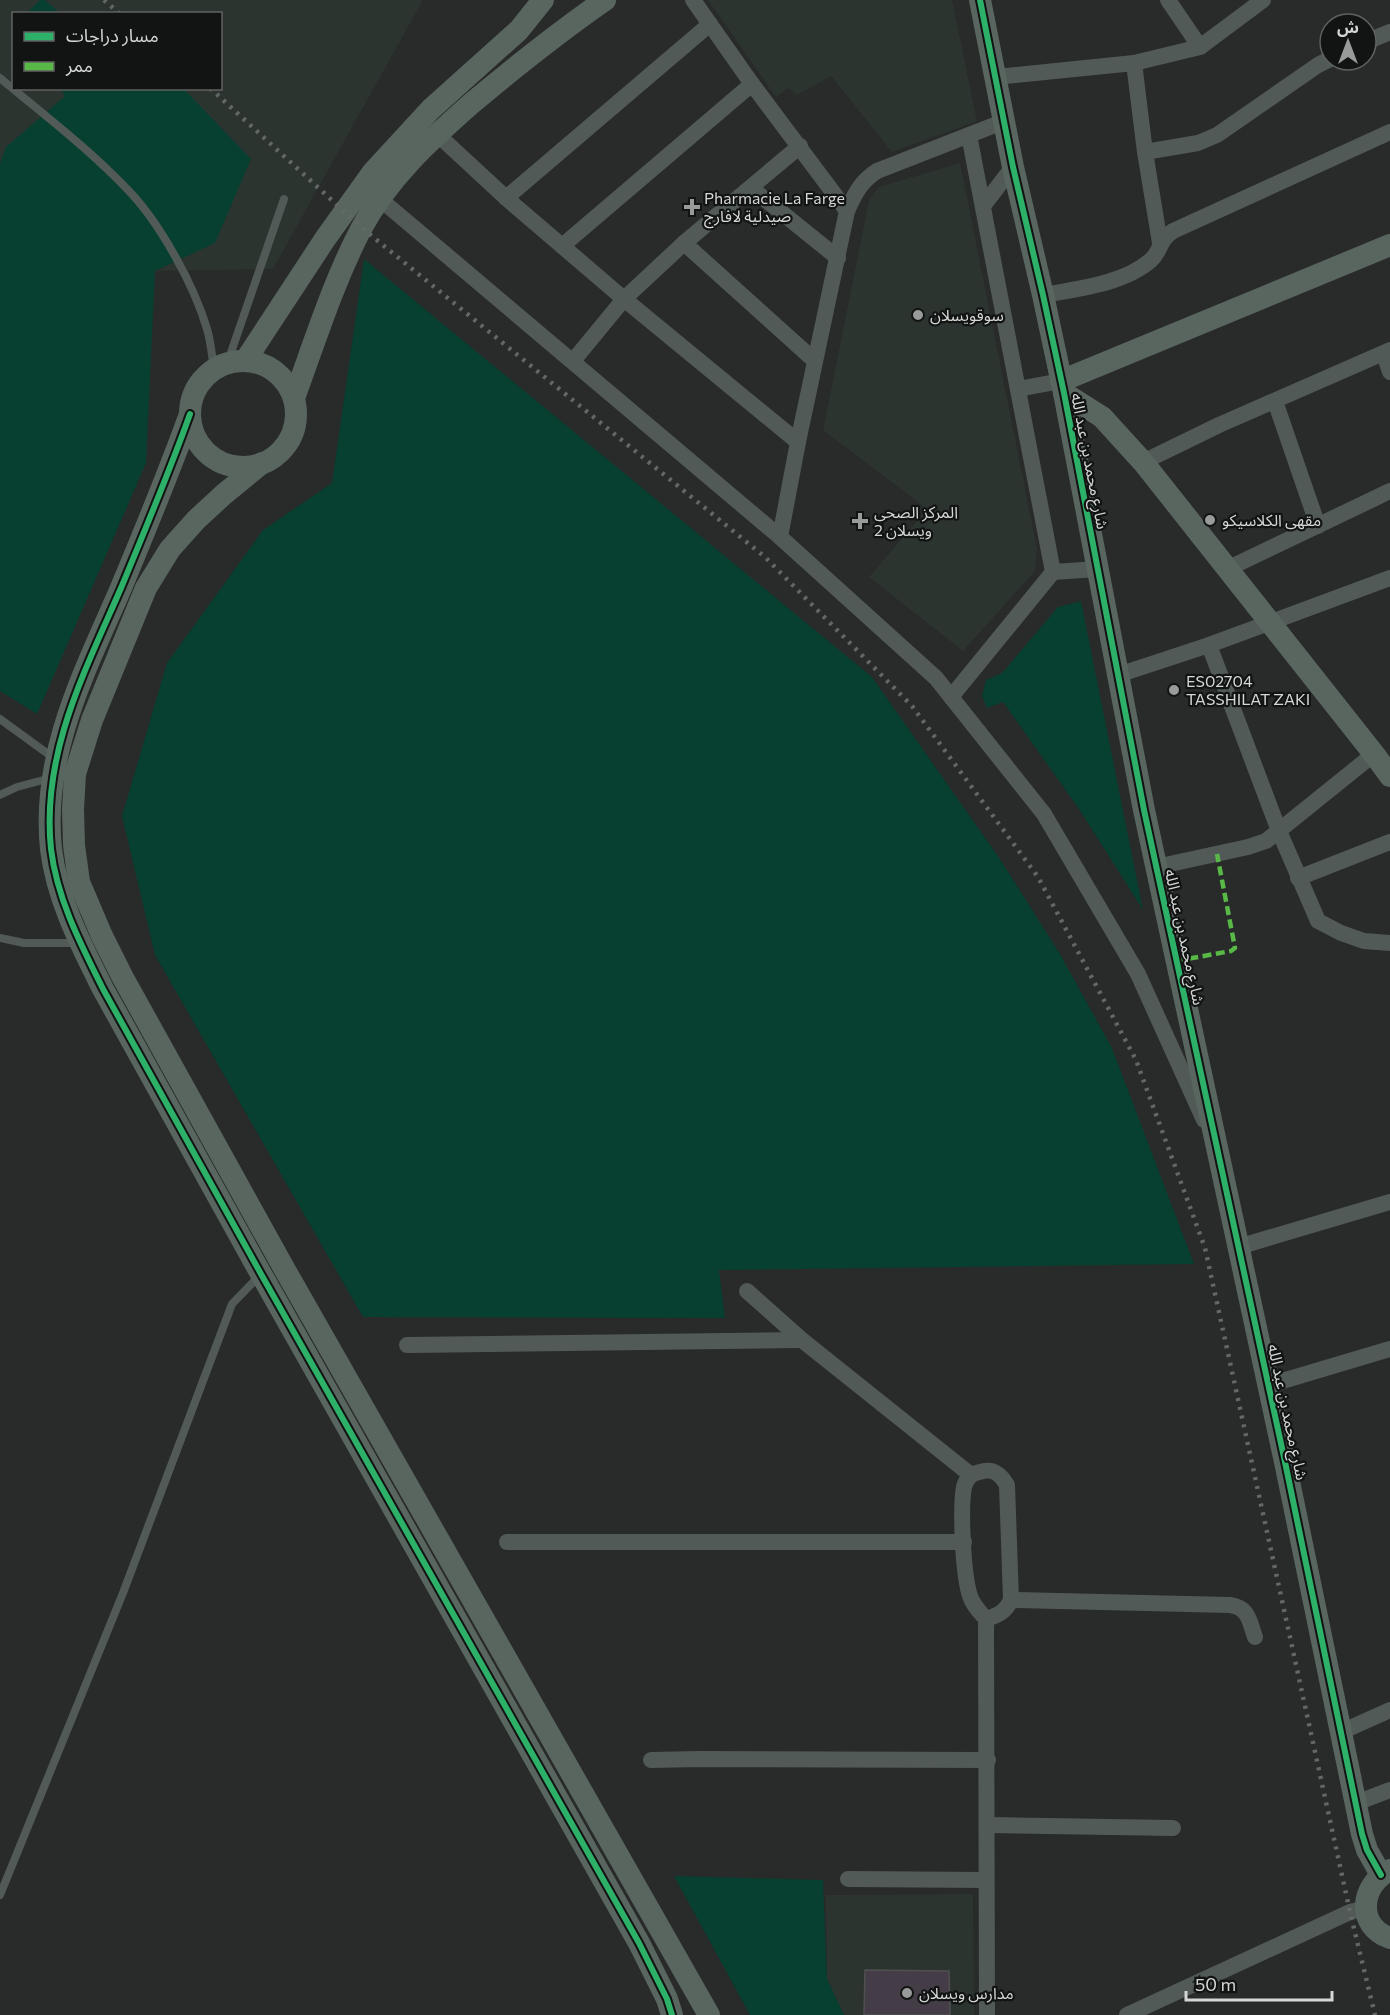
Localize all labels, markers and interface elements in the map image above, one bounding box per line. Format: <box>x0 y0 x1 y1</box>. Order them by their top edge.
legend <box>12 12 222 90</box>
north arrow <box>1318 12 1378 72</box>
text: ش <box>1337 17 1359 37</box>
text: مسار دراجات <box>66 24 159 47</box>
text: ممر <box>65 54 93 77</box>
place label: Pharmacie La Farge صيدلية لافارج <box>704 188 845 229</box>
marker: Pharmacie La Farge صيدلية لافارج <box>685 200 699 214</box>
place label: سوقويسلان <box>930 305 1004 325</box>
marker: سوقويسلان <box>911 308 925 322</box>
street label: شارع محمد بن عبد الله <box>1064 391 1113 531</box>
place label: المركز الصحي ويسلان 2 <box>874 502 958 540</box>
place label: مقهى الكلاسيكو <box>1222 510 1321 530</box>
marker: المركز الصحي ويسلان 2 <box>851 512 869 530</box>
marker: مقهى الكلاسيكو <box>1203 513 1217 527</box>
place label: ES02704 TASSHILAT ZAKI <box>1186 671 1310 708</box>
marker: ES02704 TASSHILAT ZAKI <box>1167 683 1181 697</box>
street label: شارع محمد بن عبد الله <box>1158 867 1209 1007</box>
street label: شارع محمد بن عبد الله <box>1261 1342 1312 1482</box>
scale bar <box>1186 1964 1332 2002</box>
text: 50 m <box>1195 1973 1236 1995</box>
place label: مدارس ويسلان <box>919 1983 1014 2003</box>
marker: مدارس ويسلان <box>900 1986 914 2000</box>

